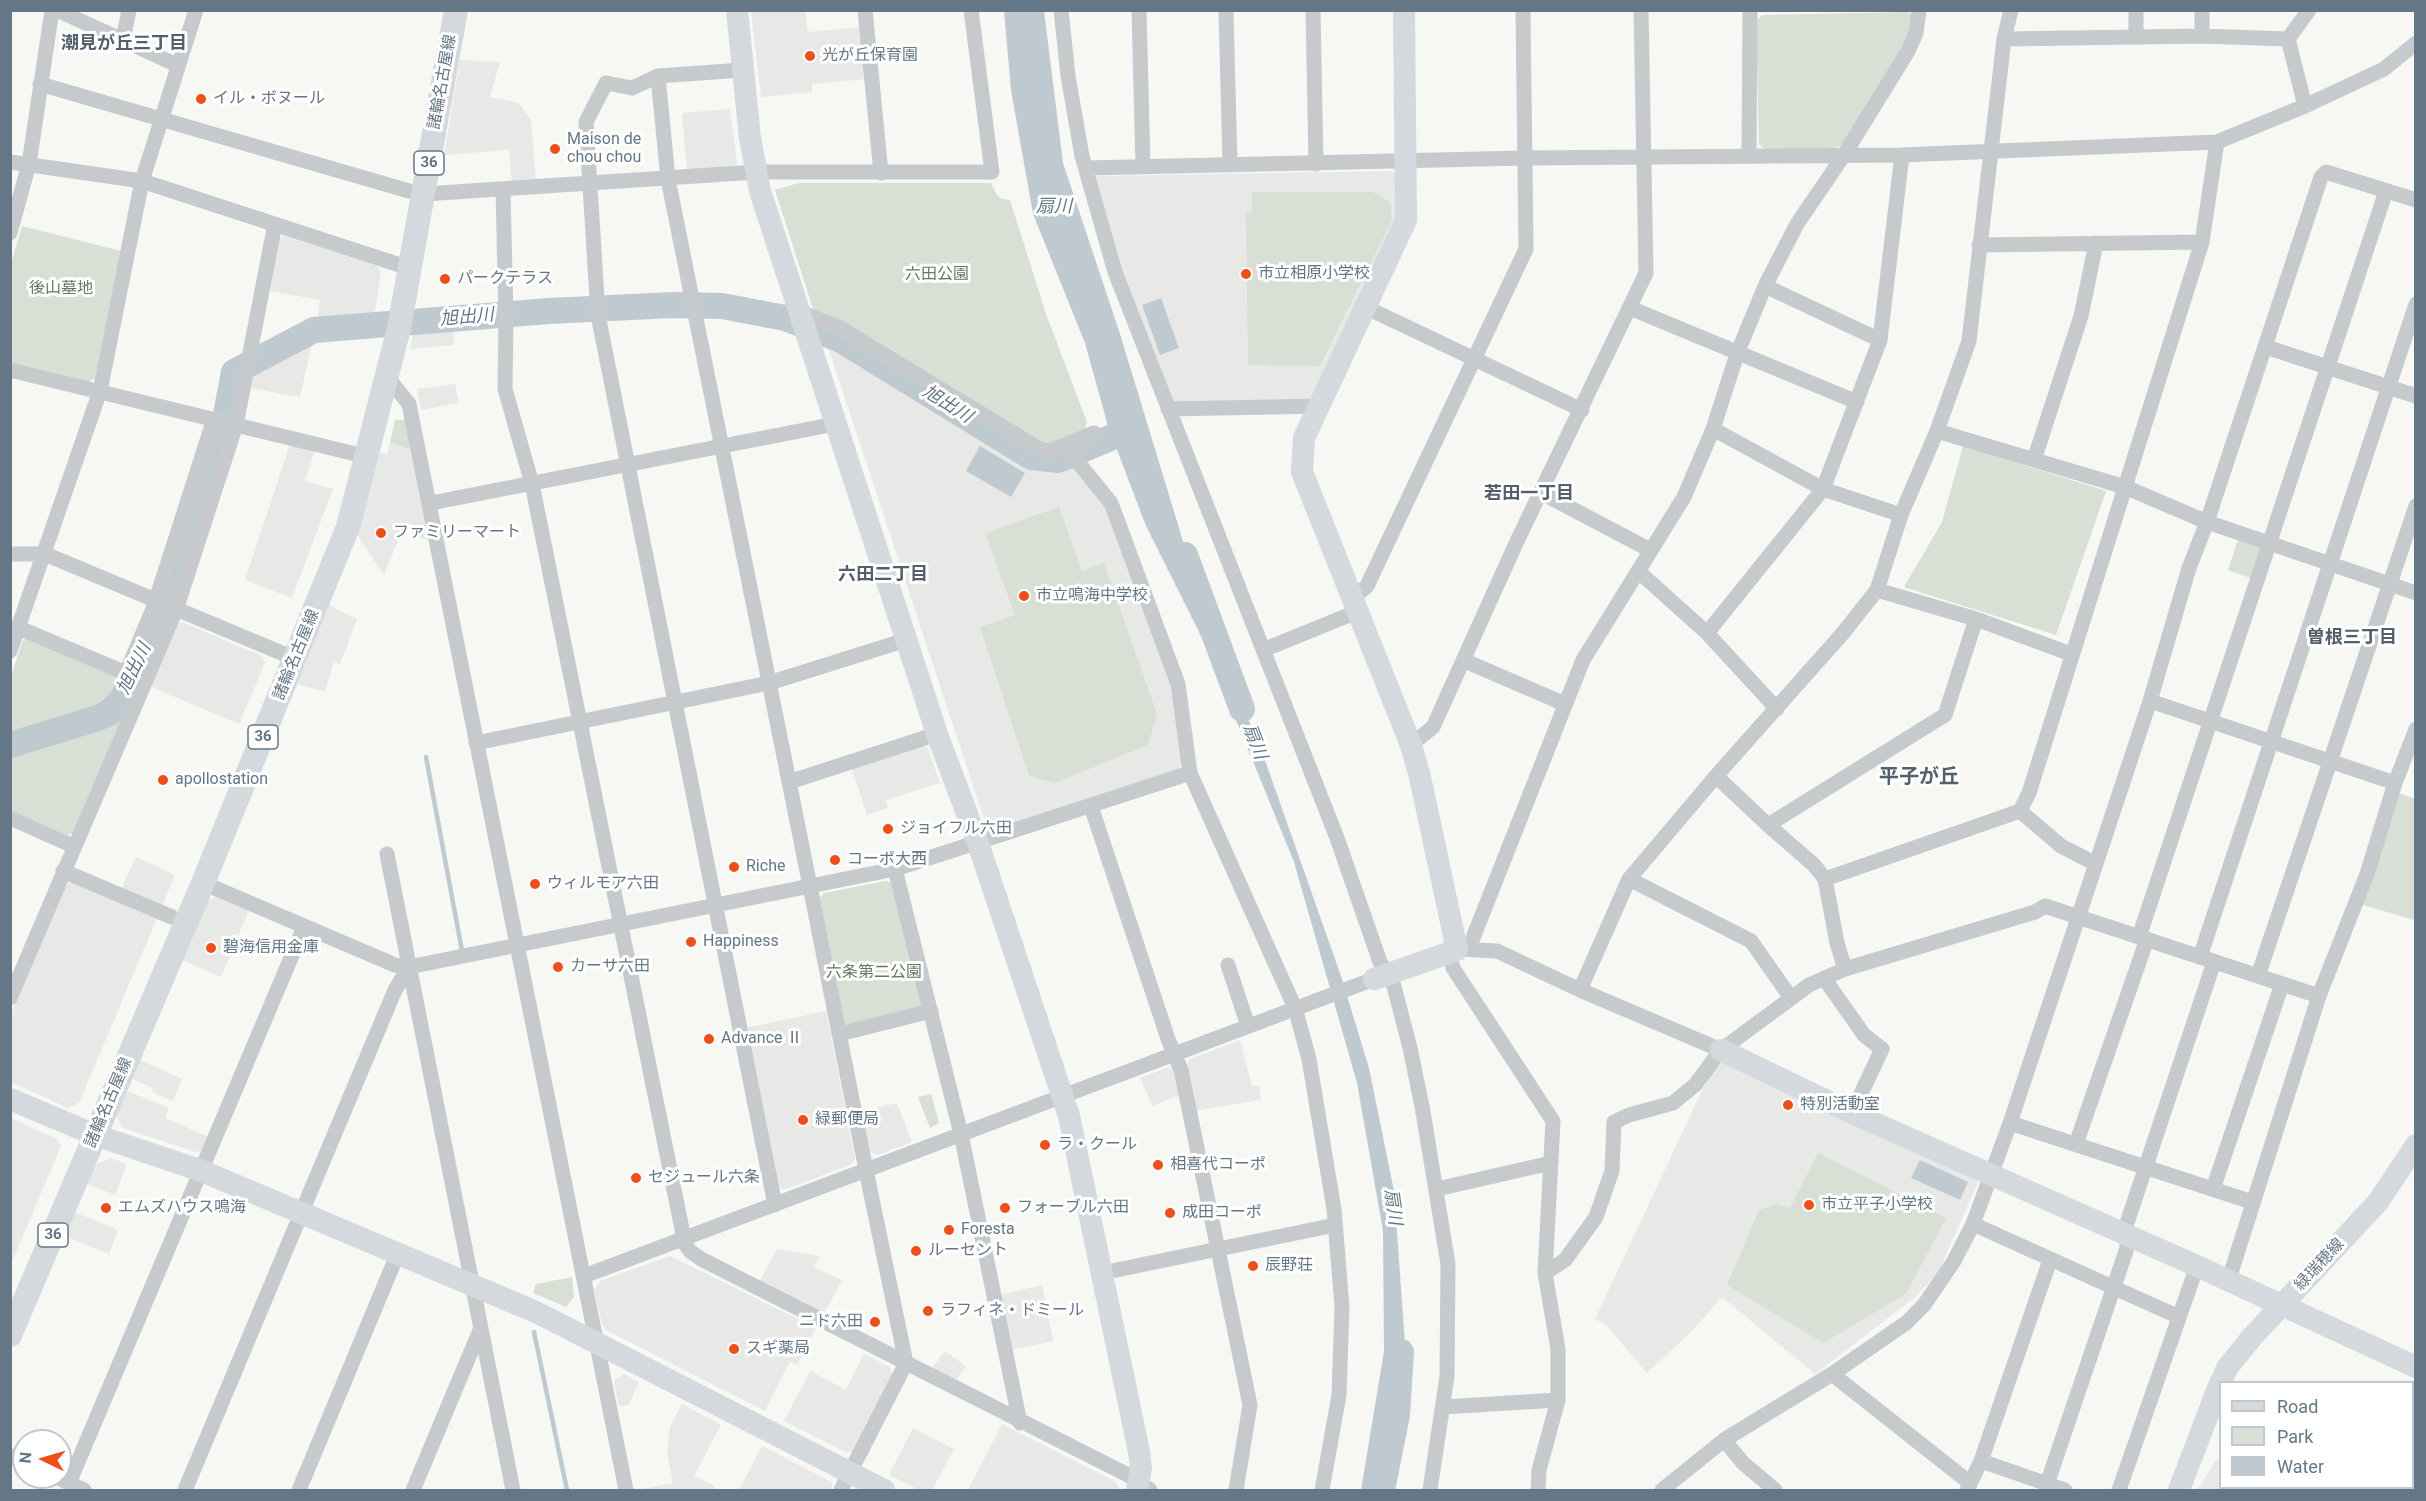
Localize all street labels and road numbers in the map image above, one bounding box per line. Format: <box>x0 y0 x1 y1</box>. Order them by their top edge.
street label: 諸輪名古屋線 <box>425 33 461 131</box>
road number: 36 <box>414 151 444 175</box>
street label: 諸輪名古屋線 <box>270 607 324 703</box>
road number: 36 <box>248 725 278 749</box>
street label: 諸輪名古屋線 <box>81 1055 137 1151</box>
road number: 36 <box>38 1223 68 1247</box>
street label: 緑瑞穂線 <box>2291 1235 2349 1295</box>

